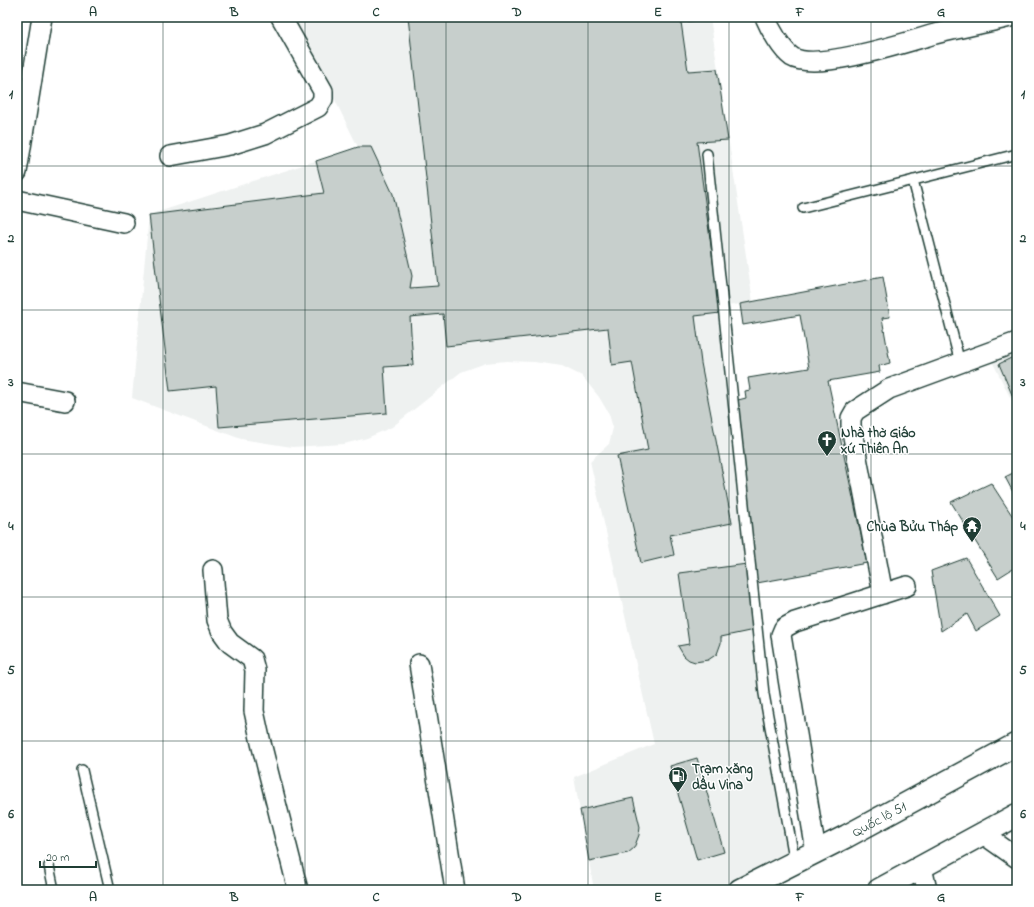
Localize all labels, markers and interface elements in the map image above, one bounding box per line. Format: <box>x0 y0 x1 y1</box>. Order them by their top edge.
text: A <box>89 3 97 22</box>
text: B <box>229 3 239 22</box>
text: C <box>372 3 380 22</box>
text: D <box>511 3 522 22</box>
text: E <box>654 3 662 22</box>
text: F <box>795 3 805 22</box>
text: G <box>937 3 945 22</box>
text: 1 <box>9 85 14 104</box>
text: 1 <box>1021 85 1026 104</box>
text: 2 <box>7 229 15 248</box>
text: 2 <box>1019 229 1027 248</box>
text: 3 <box>7 373 14 392</box>
text: 3 <box>1019 373 1026 392</box>
place label: Nhà thờ Giáo xứ Thiên An <box>840 423 915 460</box>
church icon: Nhà thờ Giáo xứ Thiên An <box>816 429 838 457</box>
temple icon: Chùa Bửu Tháp <box>961 515 983 543</box>
text: 4 <box>7 517 14 536</box>
place label: Chùa Bửu Tháp <box>866 517 958 538</box>
text: 4 <box>1019 517 1026 536</box>
text: 5 <box>7 661 15 680</box>
text: 5 <box>1019 661 1027 680</box>
place label: Trạm xăng dầu Vina <box>692 759 754 796</box>
fuel station icon: Trạm xăng dầu Vina <box>667 765 689 793</box>
street label: Quốc lộ 51 <box>848 797 911 843</box>
text: 6 <box>7 805 14 824</box>
text: 6 <box>1019 805 1026 824</box>
scale bar <box>40 843 96 869</box>
text: 20 m <box>46 849 69 867</box>
text: A <box>89 888 97 907</box>
text: B <box>229 888 239 907</box>
text: C <box>372 888 380 907</box>
text: D <box>511 888 522 907</box>
text: E <box>654 888 662 907</box>
text: F <box>795 888 805 907</box>
text: G <box>937 888 945 907</box>

